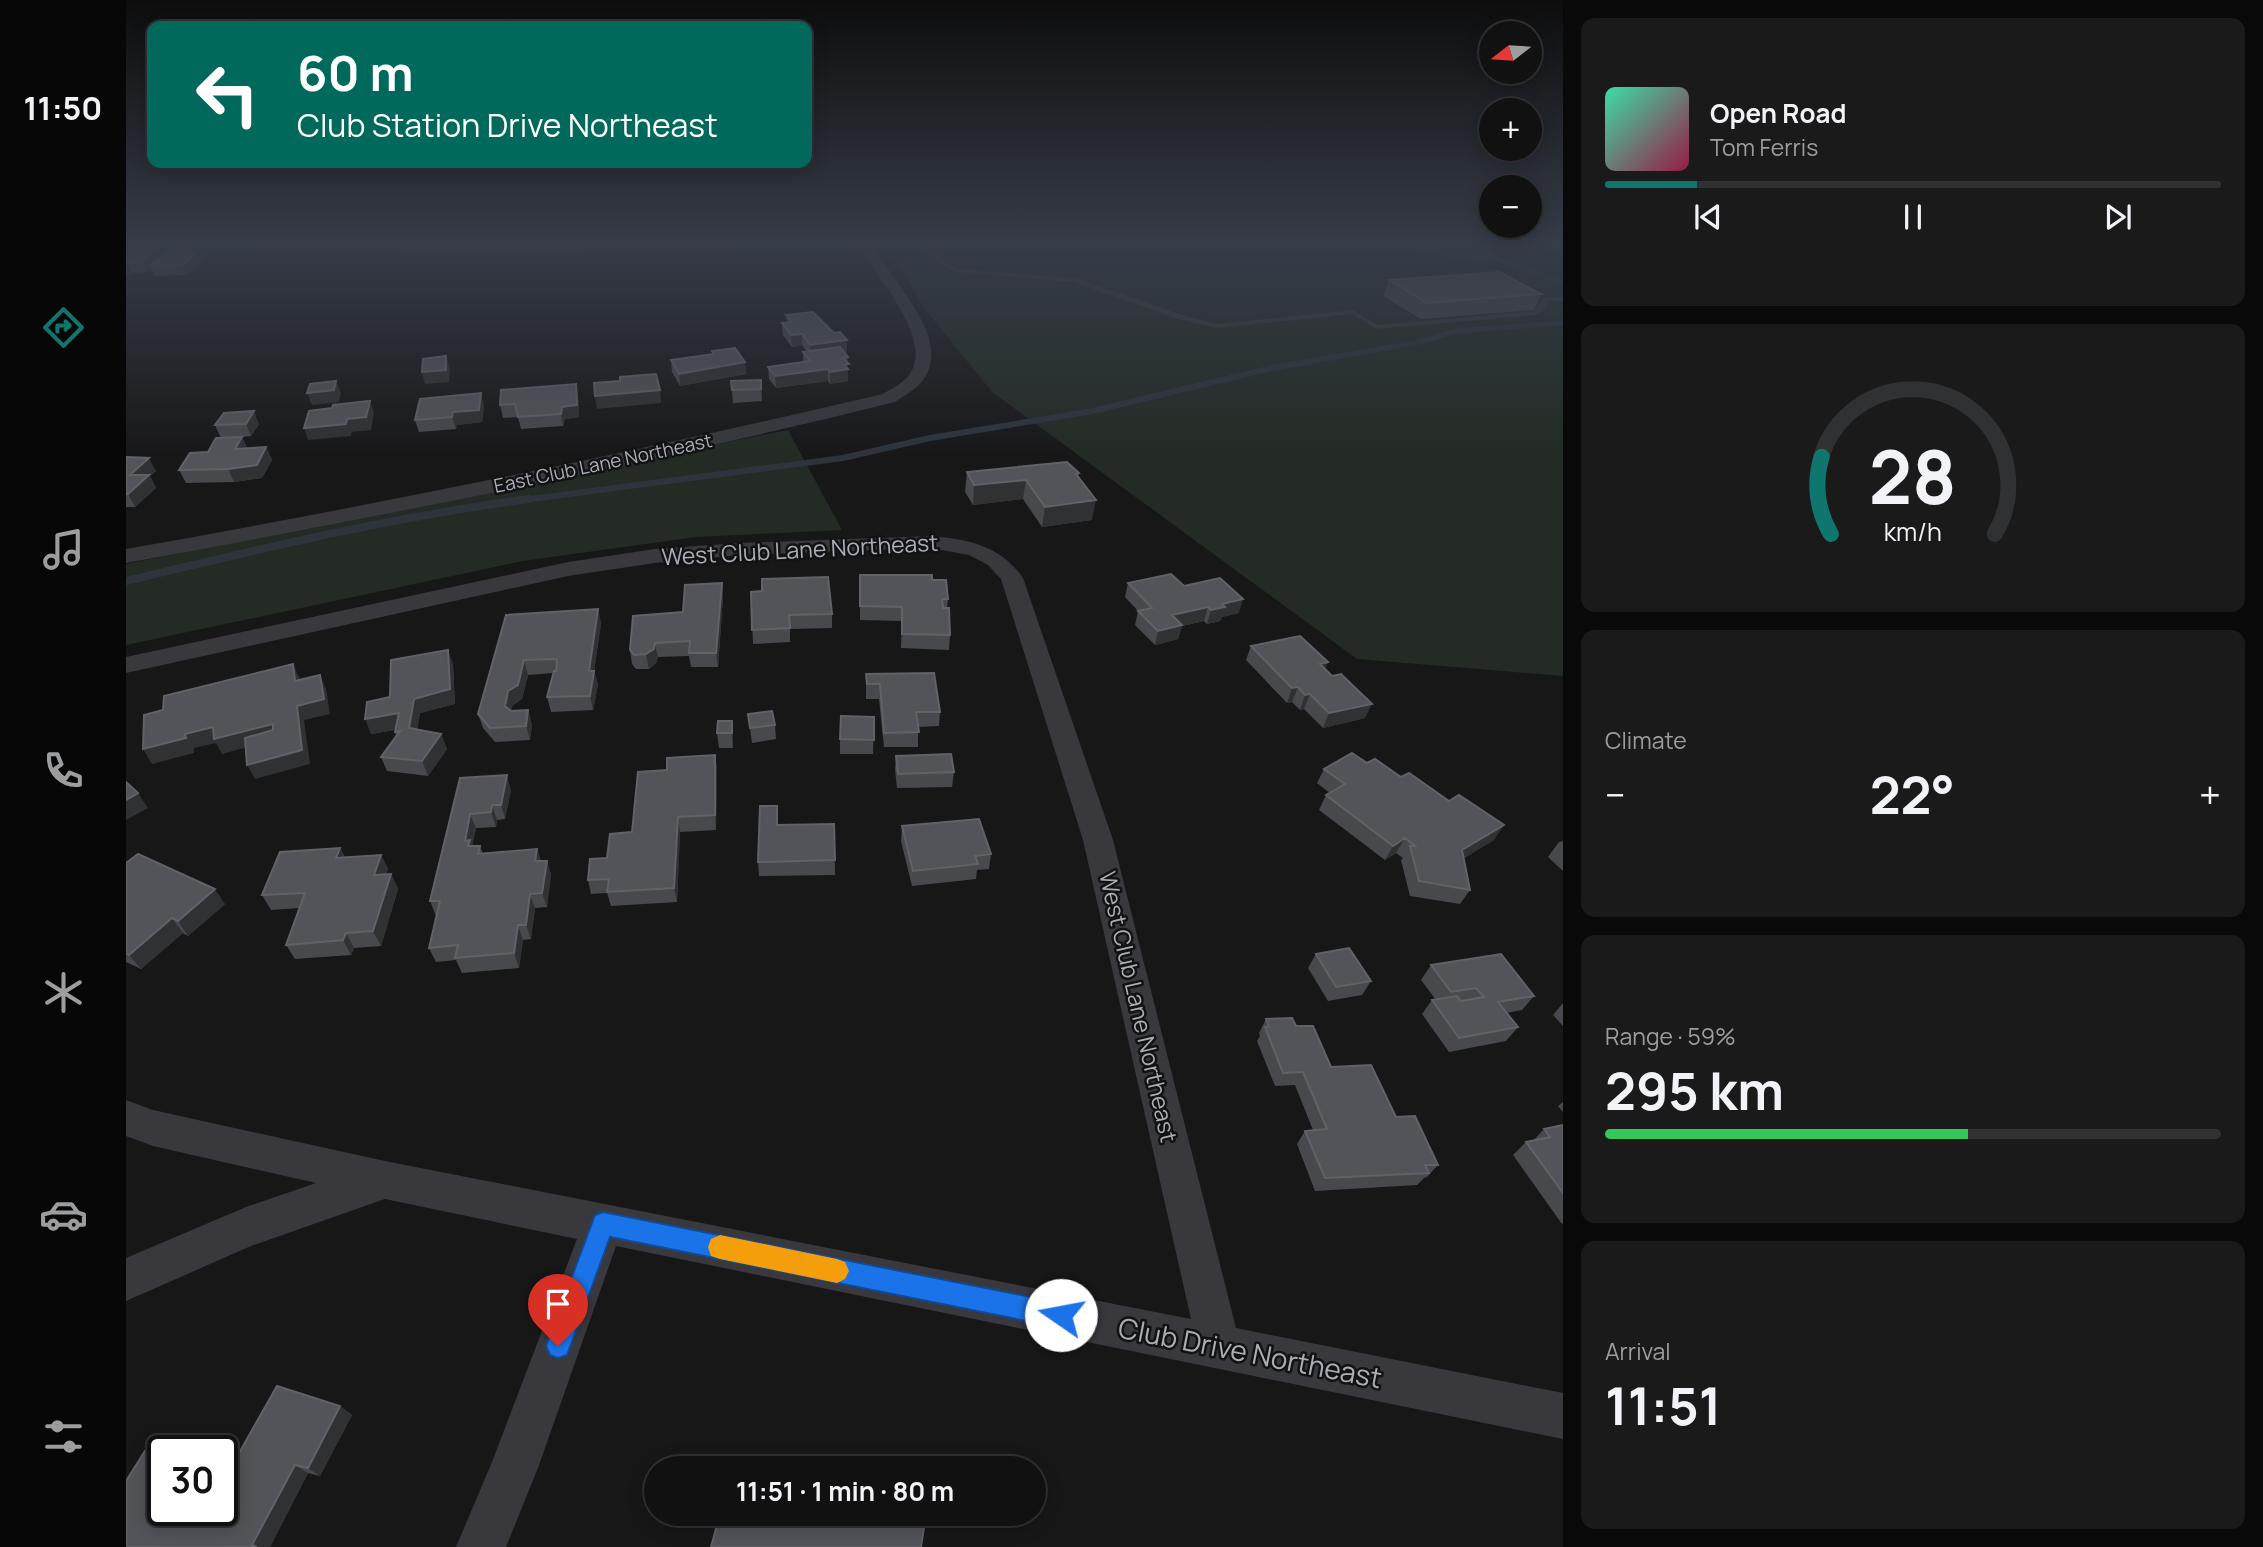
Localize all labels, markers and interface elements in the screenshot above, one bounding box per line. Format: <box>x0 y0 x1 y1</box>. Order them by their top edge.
north arrow <box>1479 21 1542 84</box>
map controls <box>1479 21 1542 238</box>
text: 60 m <box>297 39 414 106</box>
icon: left <box>182 49 273 140</box>
text: 11:50 <box>24 86 102 130</box>
text: Open Road <box>1710 95 1846 131</box>
button: + <box>1479 98 1542 161</box>
text: Club Station Drive Northeast <box>297 103 718 147</box>
text: Tom Ferris <box>1710 131 1818 163</box>
button: − <box>1479 175 1542 238</box>
icon: previous <box>1689 198 1727 236</box>
icon: pause <box>1894 198 1932 236</box>
icon: next <box>2099 198 2137 236</box>
icon: directions <box>39 303 88 352</box>
text: 28 <box>1869 426 1957 526</box>
street label: East Club Lane Northeast <box>491 427 715 499</box>
text: km/h <box>1884 513 1942 548</box>
icon: music <box>39 525 88 574</box>
street label: West Club Lane Northeast <box>661 526 939 572</box>
text: Climate <box>1605 724 1687 756</box>
icon: phone <box>39 746 88 795</box>
text: 22° <box>1870 759 1955 830</box>
text: − <box>1605 768 1626 820</box>
text: + <box>2199 768 2221 820</box>
street label: West Club Lane Northeast <box>1092 868 1186 1145</box>
icon: climate <box>39 968 88 1017</box>
text: Range · 59% <box>1605 1020 1736 1052</box>
text: 295 km <box>1605 1055 1784 1126</box>
icon: car <box>39 1190 88 1239</box>
pin <box>528 1274 588 1346</box>
position arrow <box>1024 1278 1098 1352</box>
icon: arrive <box>539 1285 577 1323</box>
street label: Club Drive Northeast <box>1115 1308 1385 1396</box>
text: Arrival <box>1605 1335 1671 1367</box>
text: 11:51 <box>1605 1370 1722 1441</box>
icon: filters <box>39 1412 88 1461</box>
speed limit sign: 30 <box>147 1435 238 1526</box>
text: 11:51 · 1 min · 80 m <box>736 1473 954 1509</box>

